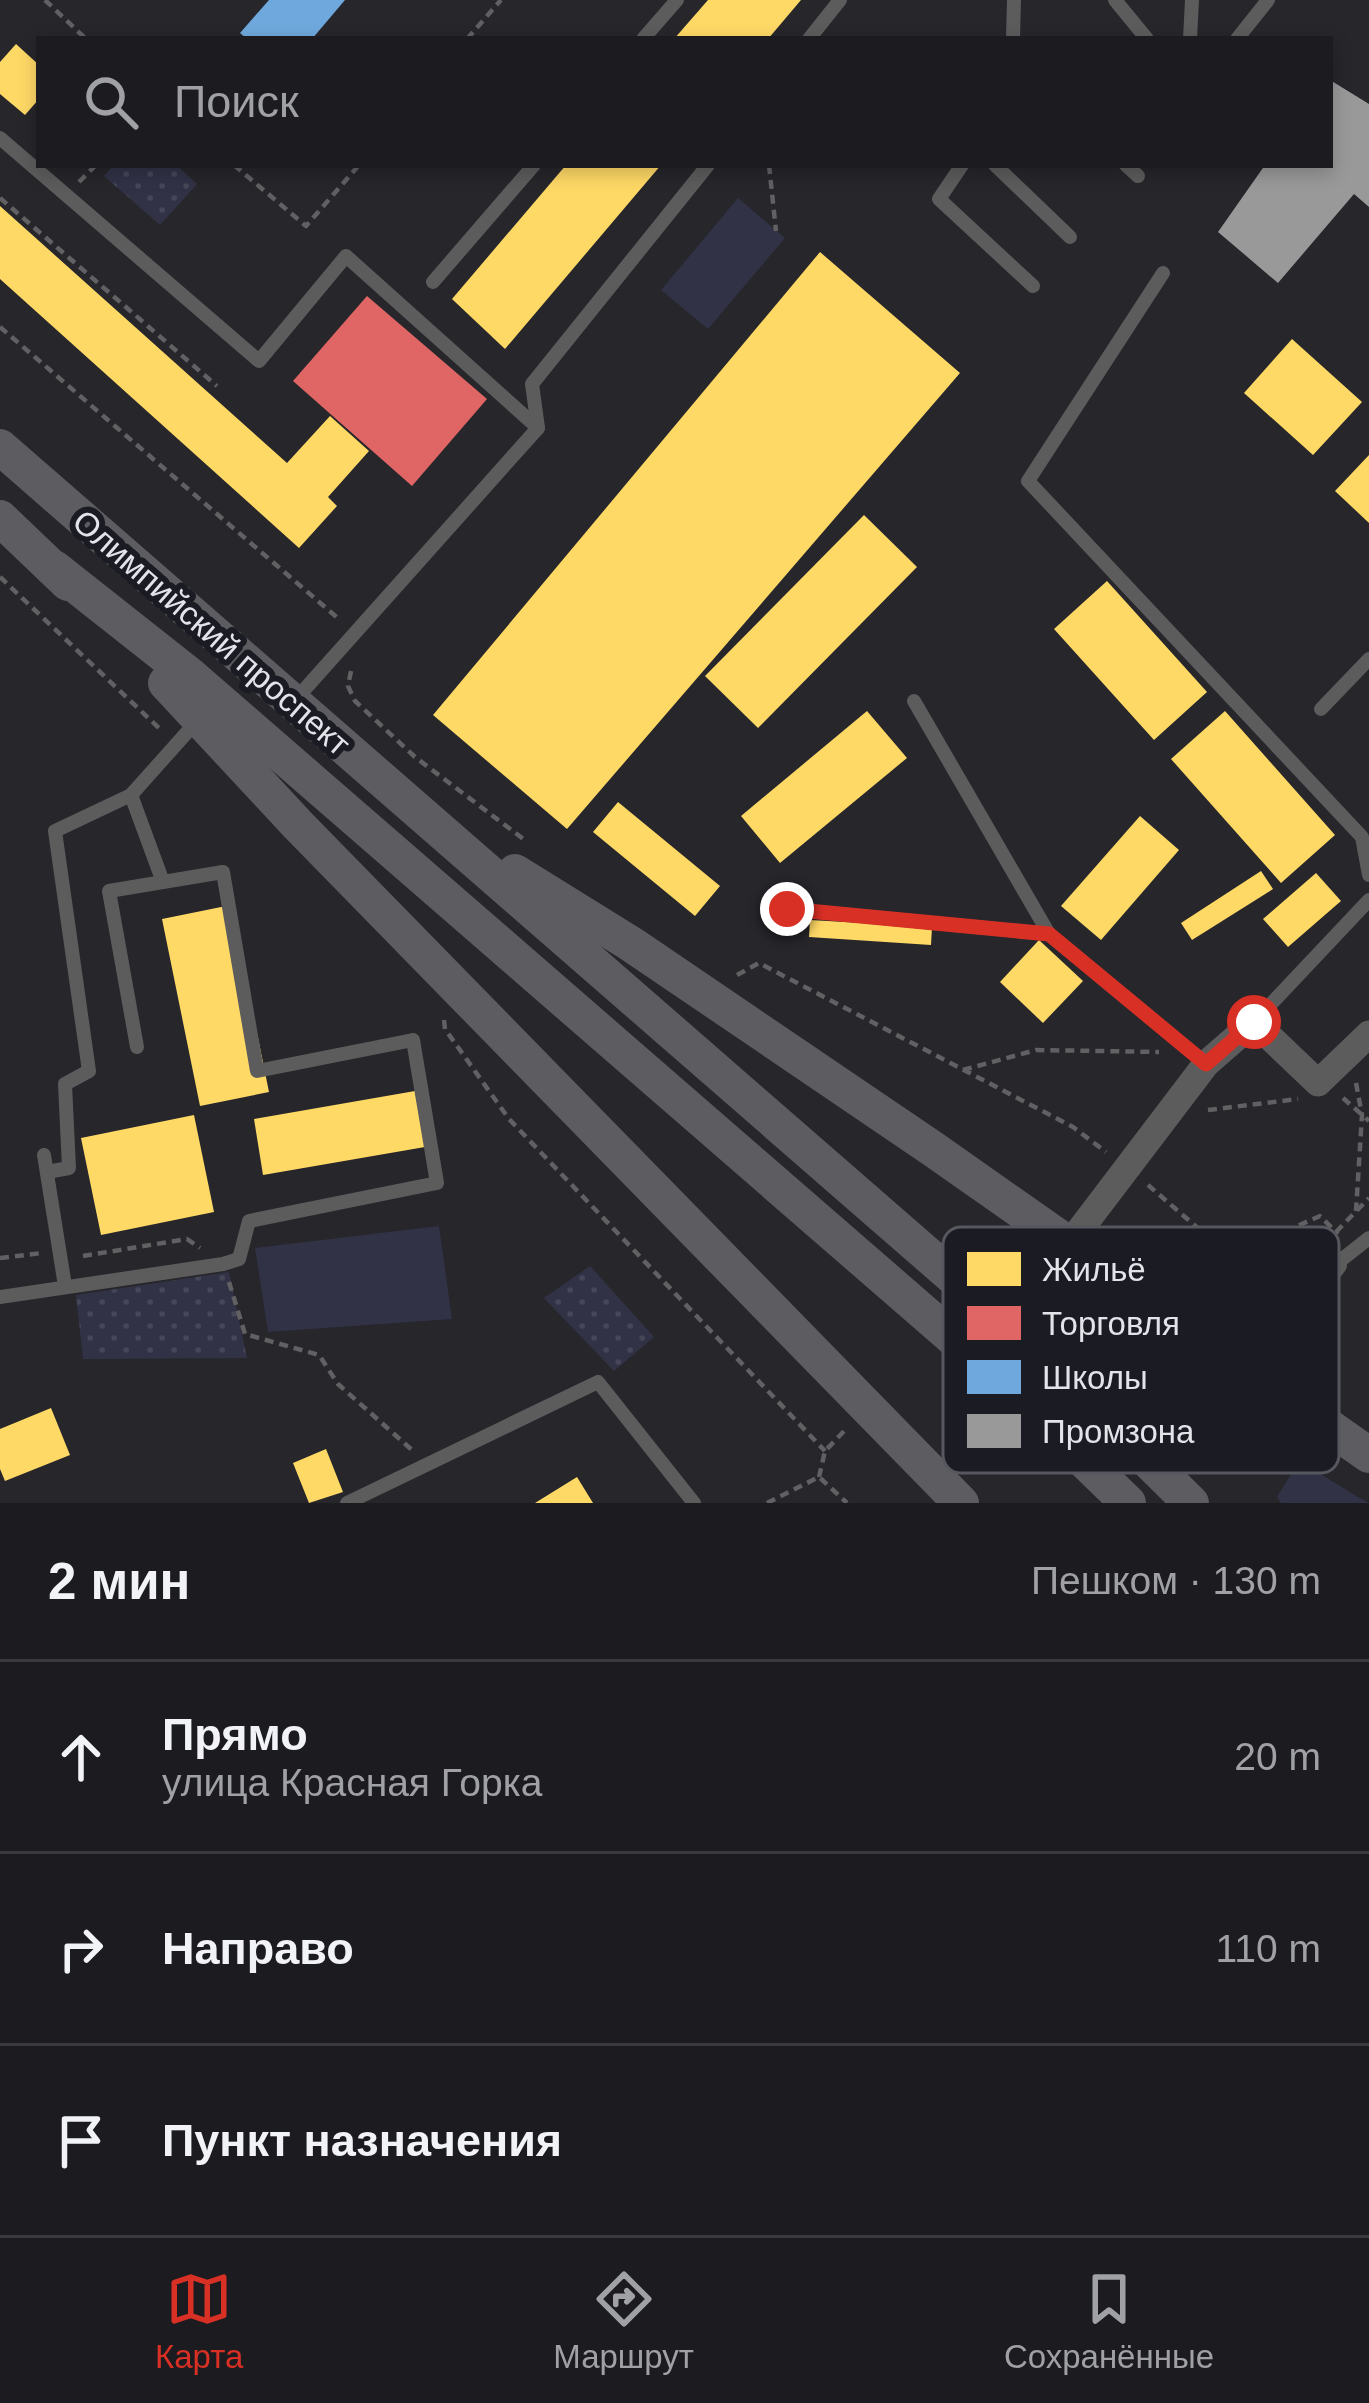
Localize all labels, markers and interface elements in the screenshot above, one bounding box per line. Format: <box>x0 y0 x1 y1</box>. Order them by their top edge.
search box <box>36 36 1333 168</box>
icon: search <box>78 69 144 135</box>
text: Поиск <box>174 76 299 127</box>
street label: Олимпийский проспект <box>66 502 358 763</box>
route end <box>760 882 814 936</box>
route start <box>1227 995 1281 1049</box>
legend <box>943 1227 1339 1473</box>
text: Жильё <box>1042 1251 1146 1288</box>
text: Торговля <box>1042 1305 1180 1342</box>
text: Школы <box>1042 1359 1148 1396</box>
text: Промзона <box>1042 1413 1195 1450</box>
text: 2 мин <box>48 1553 190 1610</box>
text: Пешком · 130 m <box>1031 1559 1321 1602</box>
text: Прямо <box>162 1709 308 1760</box>
icon: ahead <box>48 1724 114 1790</box>
text: 20 m <box>1234 1735 1321 1778</box>
text: улица Красная Горка <box>162 1761 542 1804</box>
icon: right <box>48 1916 114 1982</box>
text: Направо <box>162 1923 354 1974</box>
text: 110 m <box>1216 1927 1321 1970</box>
icon: arrive <box>48 2108 114 2174</box>
text: Пункт назначения <box>162 2115 562 2166</box>
tab: Карта <box>155 2266 243 2376</box>
tab: Маршрут <box>553 2266 694 2376</box>
tab: Сохранённые <box>1004 2266 1214 2376</box>

